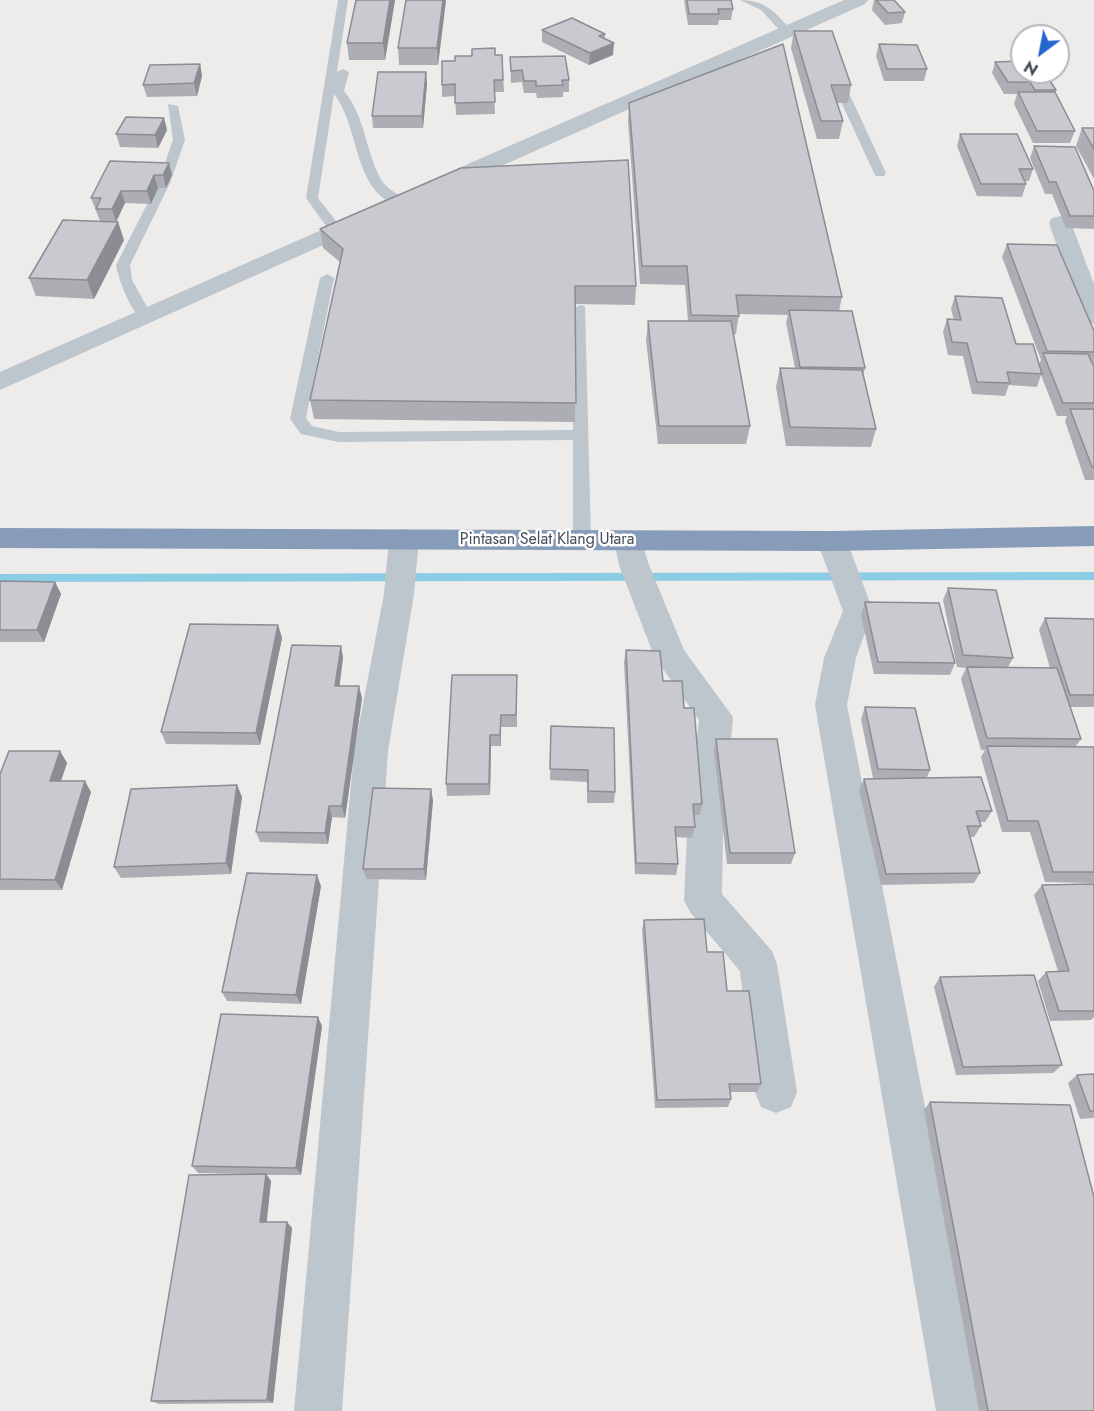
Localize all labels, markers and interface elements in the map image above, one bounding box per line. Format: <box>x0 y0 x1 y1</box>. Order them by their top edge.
north arrow <box>1010 24 1070 84</box>
text: N <box>1020 55 1043 81</box>
street label: Pintasan Selat Klang Utara <box>460 530 634 550</box>

